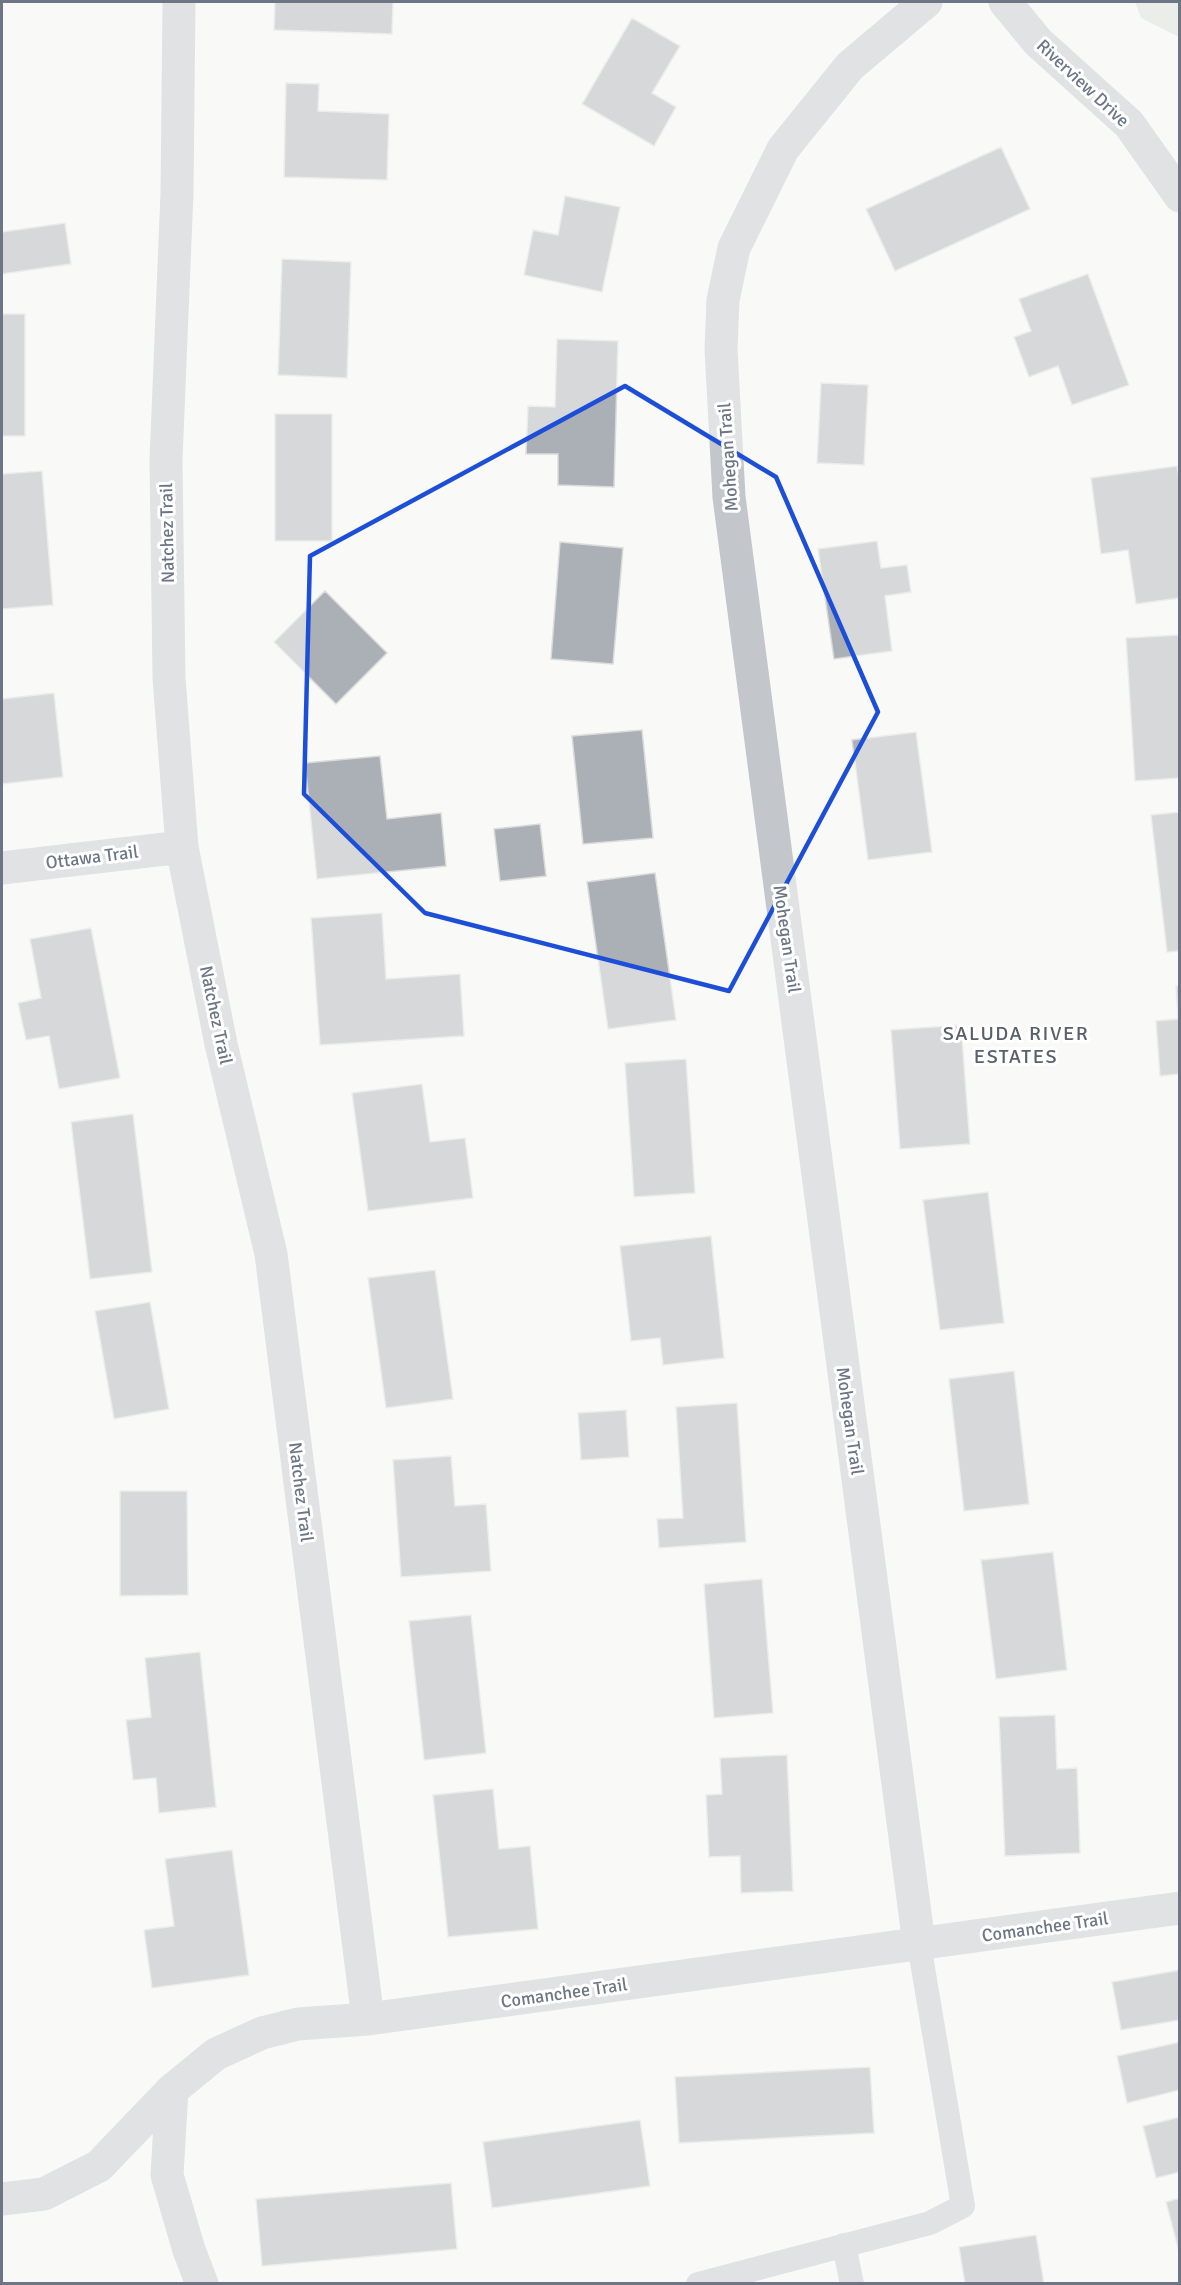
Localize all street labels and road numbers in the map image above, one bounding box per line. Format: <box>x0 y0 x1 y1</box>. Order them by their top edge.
street label: Riverview Drive <box>1032 35 1134 131</box>
street label: Mohegan Trail <box>713 402 743 512</box>
street label: Natchez Trail <box>155 483 179 583</box>
street label: Ottawa Trail <box>44 840 140 874</box>
street label: Mohegan Trail <box>769 884 805 994</box>
street label: Natchez Trail <box>195 964 237 1066</box>
street label: Mohegan Trail <box>832 1366 868 1476</box>
street label: Natchez Trail <box>284 1441 318 1543</box>
street label: Comanchee Trail <box>980 1907 1110 1947</box>
street label: Comanchee Trail <box>499 1973 629 2013</box>

